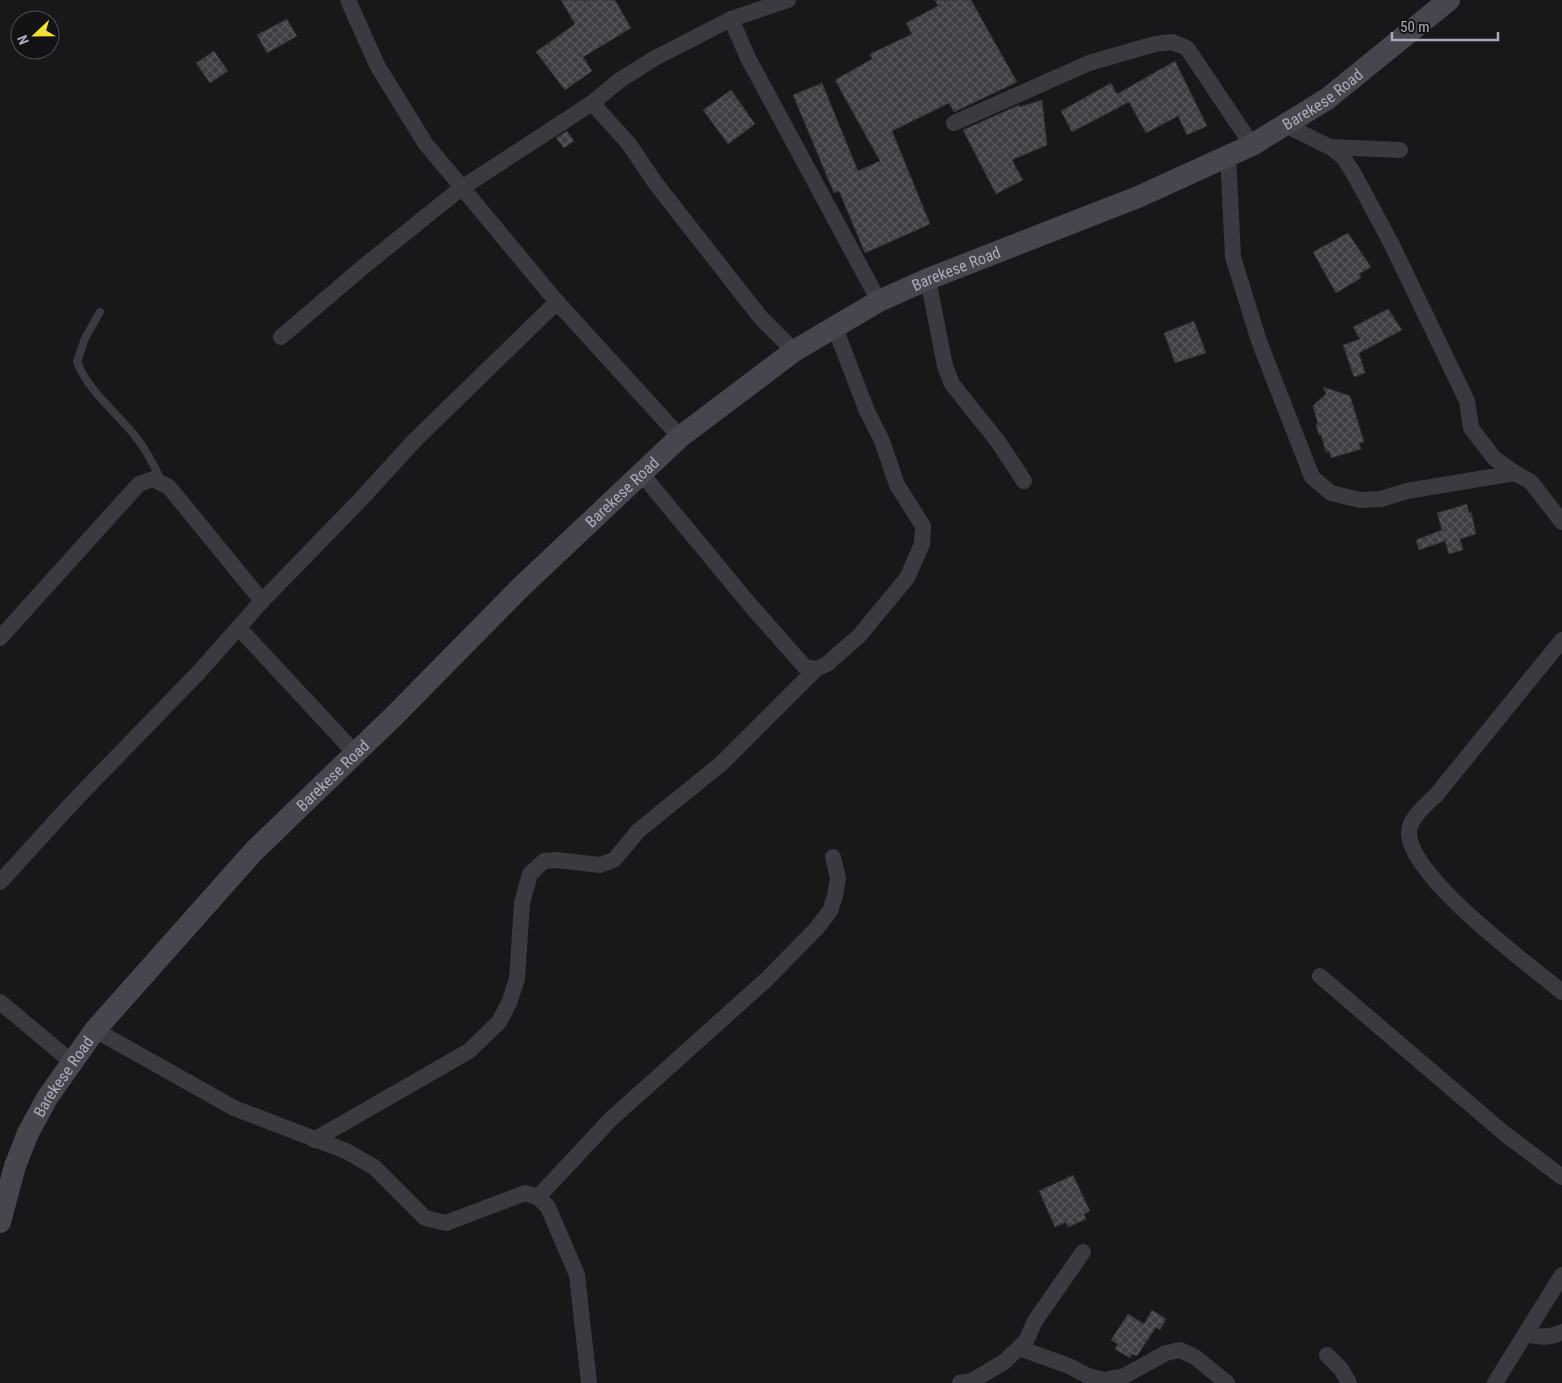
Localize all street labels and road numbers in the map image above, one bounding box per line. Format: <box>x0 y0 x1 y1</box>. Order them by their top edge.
street label: Barekese Road <box>1279 65 1366 134</box>
street label: Barekese Road <box>909 242 1003 295</box>
street label: Barekese Road <box>581 453 662 531</box>
street label: Barekese Road <box>292 736 373 815</box>
street label: Barekese Road <box>29 1032 97 1120</box>

